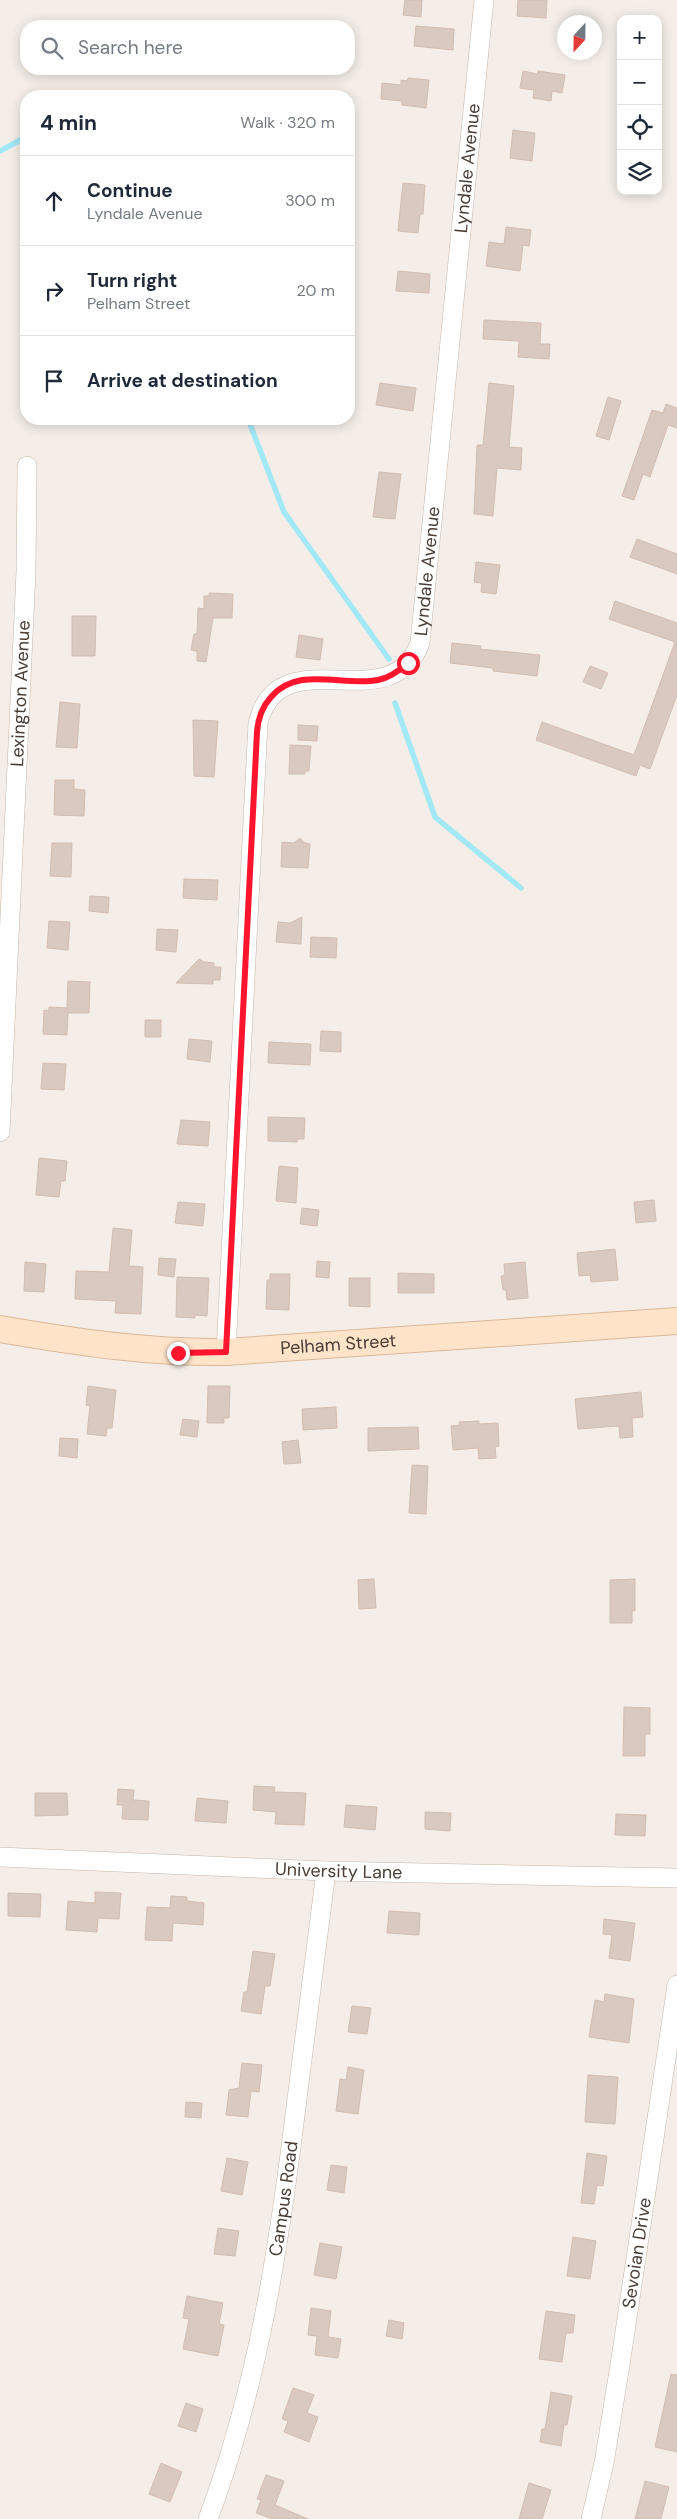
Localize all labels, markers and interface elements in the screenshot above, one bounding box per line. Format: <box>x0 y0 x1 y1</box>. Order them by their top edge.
north arrow <box>557 15 602 60</box>
map controls <box>617 15 662 195</box>
button: + <box>617 15 662 60</box>
search box <box>20 20 355 75</box>
icon: search <box>38 34 66 62</box>
text: Search here <box>78 35 183 60</box>
button: − <box>617 60 662 105</box>
street label: Lyndale Avenue <box>449 102 486 234</box>
button: locate <box>617 105 662 150</box>
text: 4 min <box>40 109 97 137</box>
text: Walk · 320 m <box>240 112 335 133</box>
button: layers <box>617 150 662 195</box>
text: Continue <box>87 178 173 203</box>
icon: ahead <box>40 187 68 215</box>
text: 300 m <box>285 190 335 211</box>
text: Lyndale Avenue <box>87 203 203 224</box>
text: Turn right <box>87 268 177 293</box>
icon: right <box>40 277 68 305</box>
text: 20 m <box>296 280 335 301</box>
text: Pelham Street <box>87 293 190 314</box>
icon: arrive <box>40 367 68 395</box>
text: Arrive at destination <box>87 368 278 393</box>
street label: Lyndale Avenue <box>409 505 446 637</box>
street label: Lexington Avenue <box>5 620 36 767</box>
route start <box>397 652 420 675</box>
street label: Pelham Street <box>279 1328 397 1360</box>
route end <box>167 1342 190 1365</box>
street label: University Lane <box>274 1857 403 1885</box>
street label: Campus Road <box>263 2139 304 2258</box>
street label: Sevoian Drive <box>617 2196 657 2310</box>

